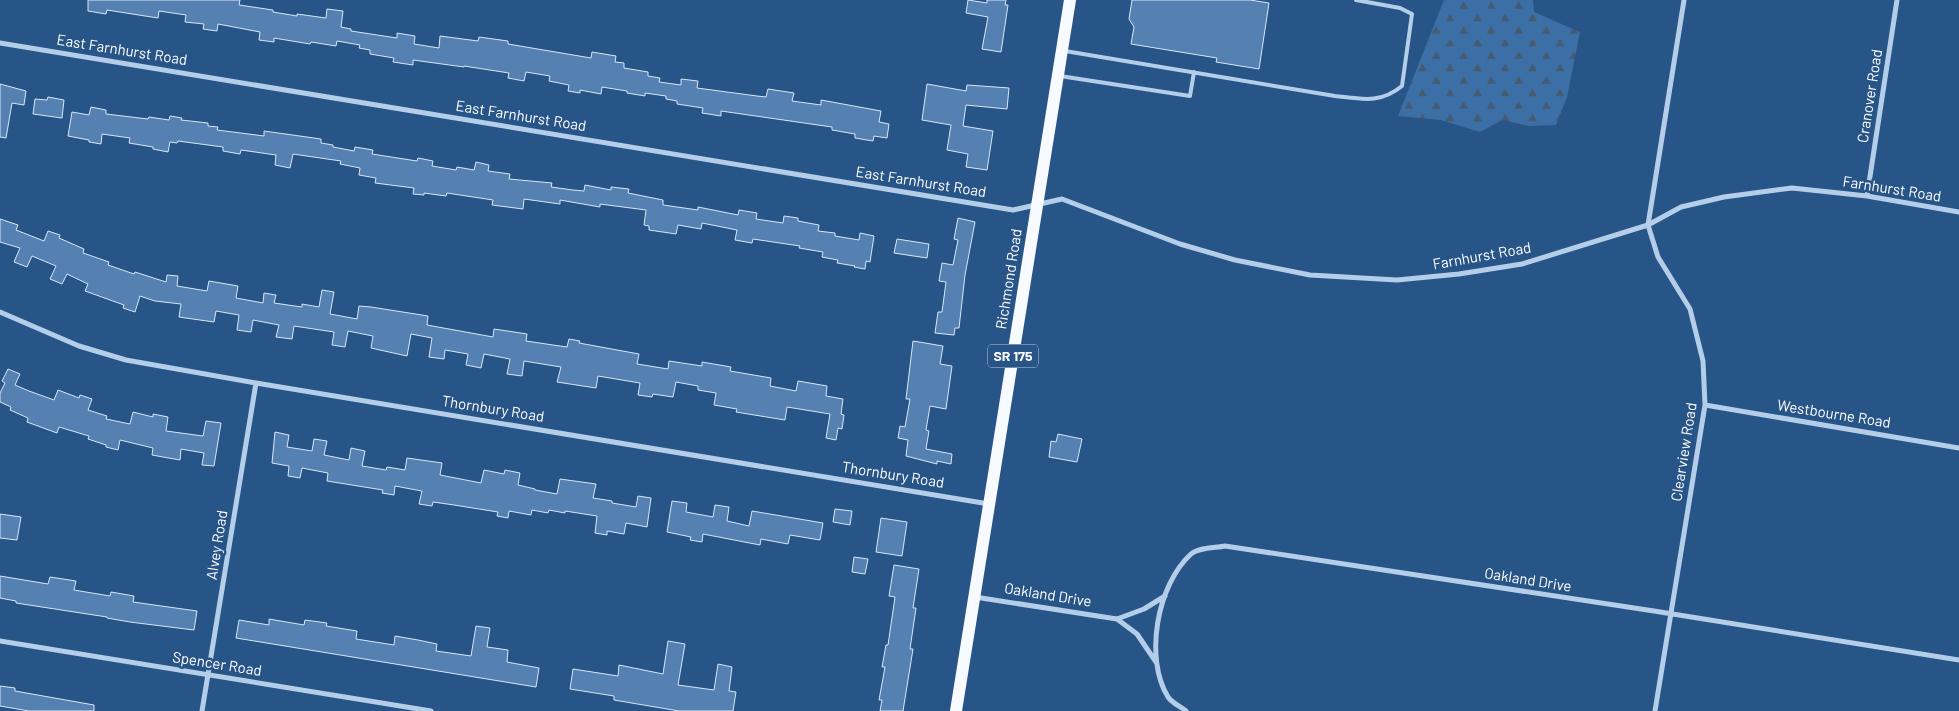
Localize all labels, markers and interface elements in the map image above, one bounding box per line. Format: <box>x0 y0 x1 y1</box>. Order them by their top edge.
street label: East Farnhurst Road <box>56 30 189 68</box>
street label: Cranover Road <box>1853 48 1885 144</box>
street label: East Farnhurst Road <box>455 96 588 134</box>
street label: East Farnhurst Road <box>855 162 988 200</box>
street label: Farnhurst Road <box>1842 171 1943 205</box>
street label: Richmond Road <box>991 227 1025 330</box>
street label: Farnhurst Road <box>1431 238 1532 273</box>
road number: SR 175 <box>988 344 1038 368</box>
street label: Thornbury Road <box>441 391 546 425</box>
street label: Westbourne Road <box>1776 395 1892 431</box>
street label: Clearview Road <box>1666 401 1700 503</box>
street label: Thornbury Road <box>841 457 946 491</box>
street label: Alvey Road <box>202 509 230 581</box>
street label: Oakland Drive <box>1483 563 1573 595</box>
street label: Oakland Drive <box>1003 578 1093 610</box>
street label: Spencer Road <box>171 647 263 679</box>

